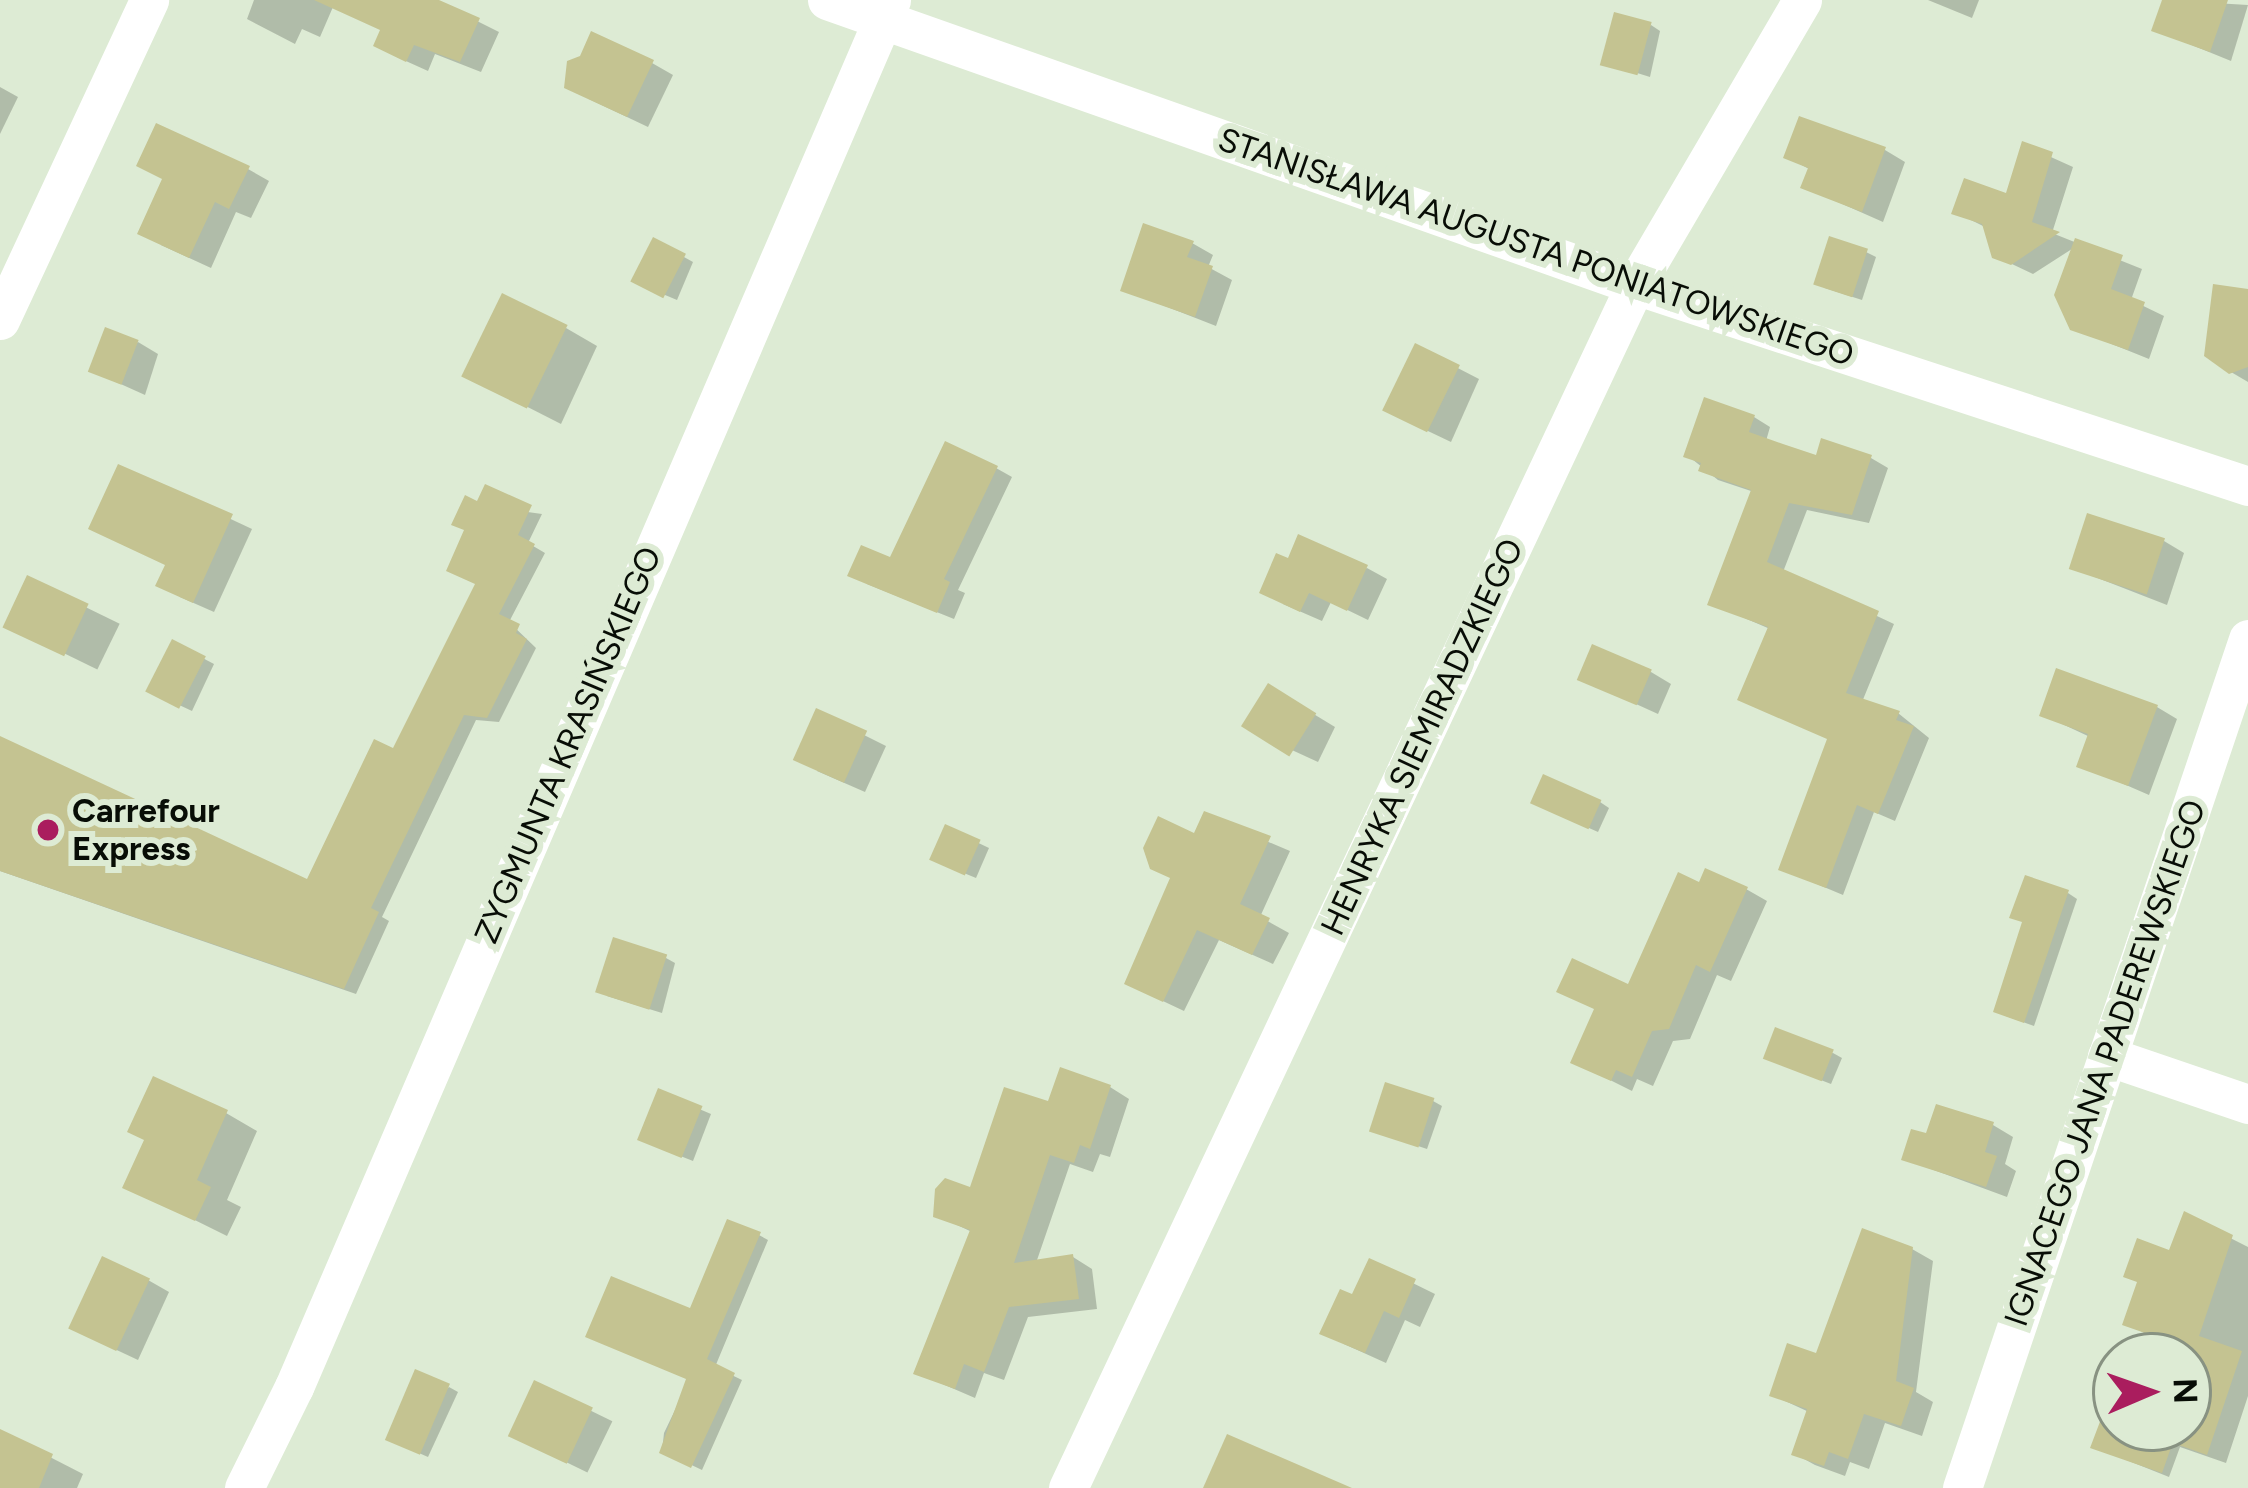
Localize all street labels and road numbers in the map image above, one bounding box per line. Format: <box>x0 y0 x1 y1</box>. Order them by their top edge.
street label: STANISŁAWA AUGUSTA PONIATOWSKIEGO <box>1213 119 1859 375</box>
street label: HENRYKA SIEMIRADZKIEGO <box>1313 532 1531 942</box>
street label: ZYGMUNTA KRASIŃSKIEGO <box>466 541 670 949</box>
street label: IGNACEGO JANA PADEREWSKIEGO <box>1996 795 2214 1331</box>

